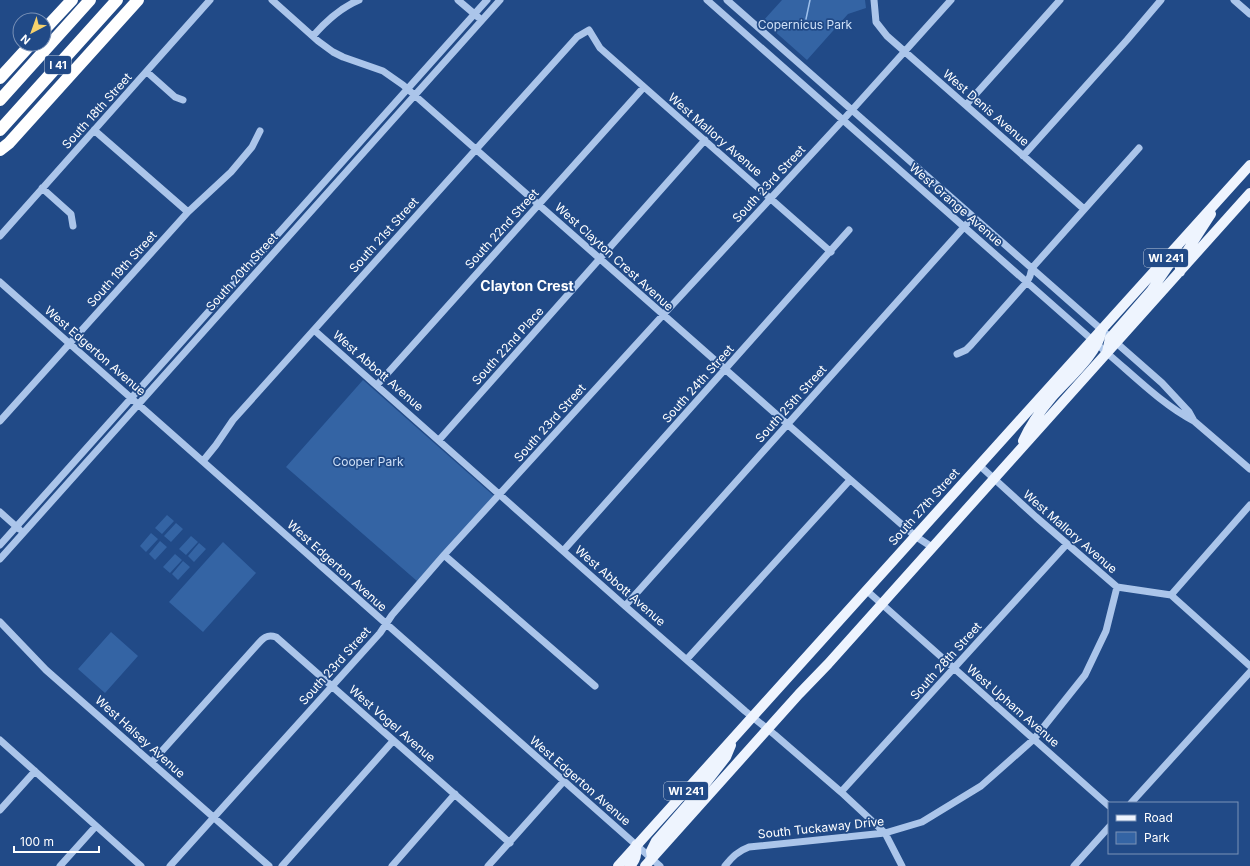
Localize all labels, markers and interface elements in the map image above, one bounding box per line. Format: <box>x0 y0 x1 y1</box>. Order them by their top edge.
north arrow <box>12 12 52 52</box>
park label: Copernicus Park <box>758 17 853 32</box>
text: N <box>18 32 33 48</box>
road number: I 41 <box>45 56 71 74</box>
street label: West Denis Avenue <box>940 66 1033 149</box>
street label: South 18th Street <box>59 70 135 152</box>
street label: West Mallory Avenue <box>665 90 765 179</box>
street label: South 23rd Street <box>729 142 808 225</box>
street label: West Grange Avenue <box>906 160 1006 249</box>
street label: South 22nd Street <box>462 185 542 272</box>
street label: South 21st Street <box>346 194 421 275</box>
street label: West Clayton Crest Avenue <box>552 199 677 314</box>
street label: South 19th Street <box>84 228 160 310</box>
street label: South 20th Street <box>203 230 281 314</box>
road number: WI 241 <box>1144 249 1188 267</box>
district label: Clayton Crest <box>480 277 574 294</box>
street label: West Edgerton Avenue <box>42 303 149 399</box>
street label: South 22nd Place <box>469 303 547 388</box>
street label: West Abbott Avenue <box>330 327 427 414</box>
street label: South 24th Street <box>659 342 737 426</box>
street label: South 25th Street <box>752 362 829 446</box>
street label: South 23rd Street <box>511 380 589 465</box>
park label: Cooper Park <box>332 454 404 469</box>
street label: South 27th Street <box>885 465 962 548</box>
street label: West Mallory Avenue <box>1020 487 1120 576</box>
street label: West Edgerton Avenue <box>284 517 390 614</box>
street label: West Abbott Avenue <box>572 542 669 629</box>
street label: South 28th Street <box>907 619 985 703</box>
street label: South 23rd Street <box>296 623 374 708</box>
street label: West Upham Avenue <box>964 661 1063 750</box>
street label: West Vogel Avenue <box>346 682 439 765</box>
street label: West Halsey Avenue <box>92 692 188 781</box>
street label: West Edgerton Avenue <box>527 733 634 829</box>
road number: WI 241 <box>664 782 708 800</box>
legend <box>1108 802 1238 854</box>
text: Road <box>1144 810 1173 825</box>
street label: South Tuckaway Drive <box>757 813 885 842</box>
scale bar <box>14 828 99 854</box>
text: Park <box>1144 830 1170 845</box>
text: 100 m <box>20 834 54 849</box>

